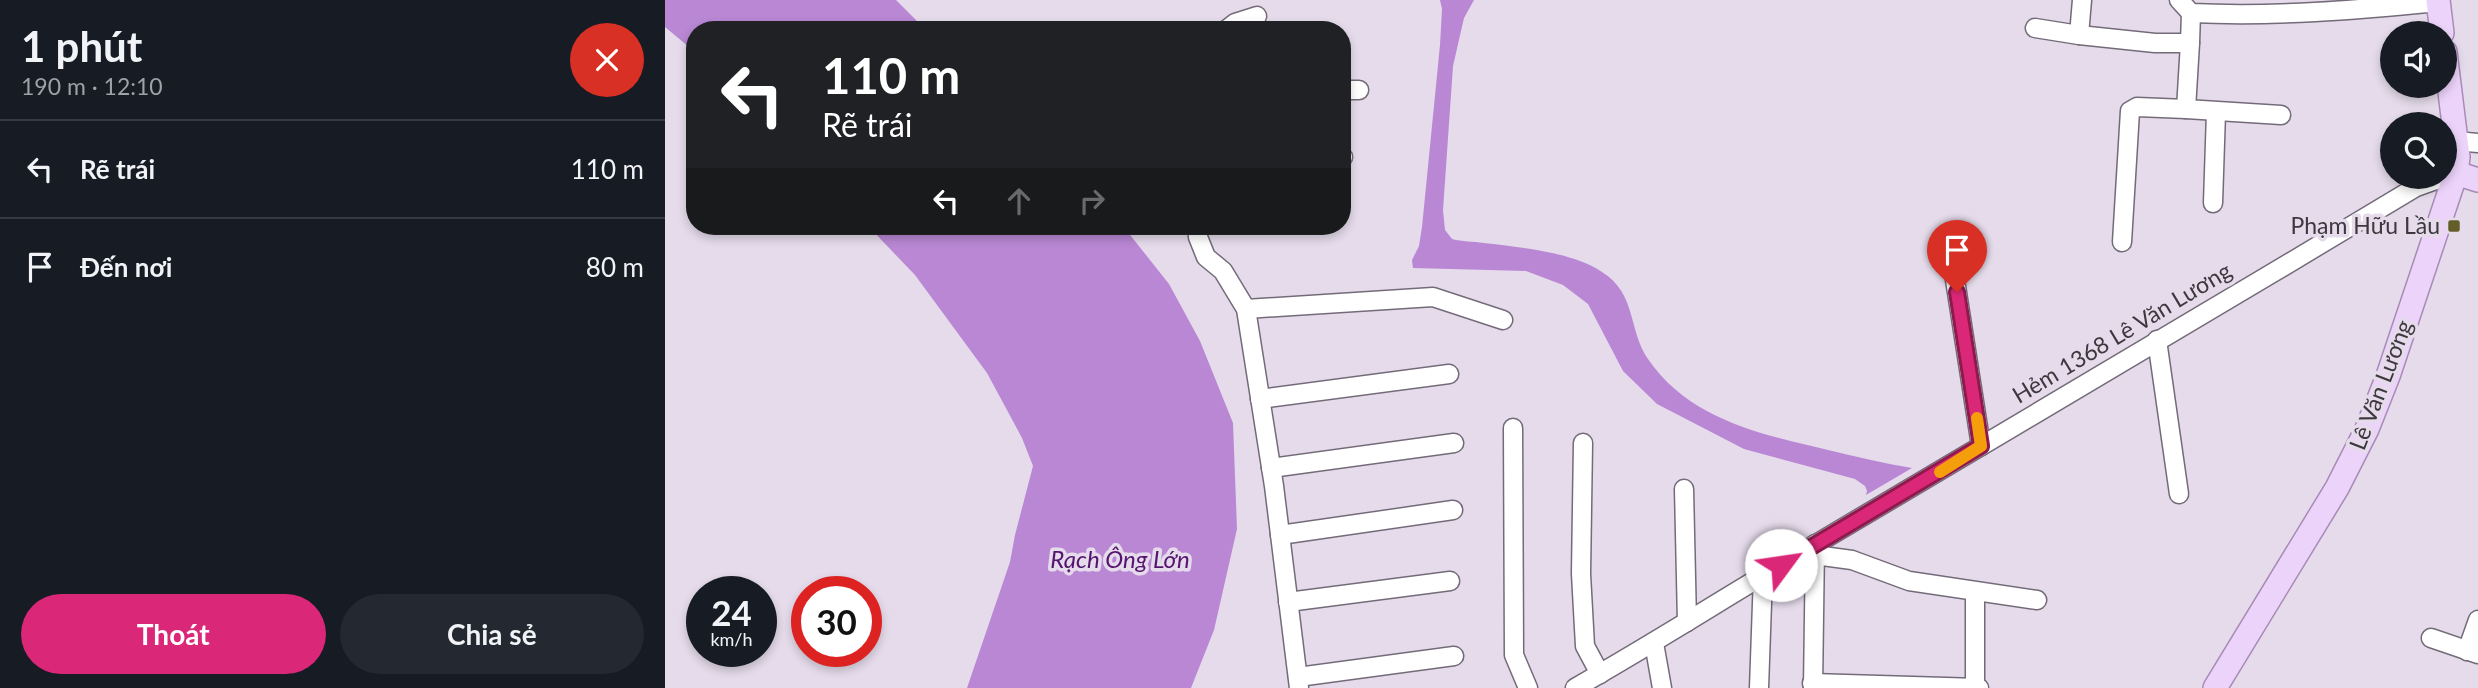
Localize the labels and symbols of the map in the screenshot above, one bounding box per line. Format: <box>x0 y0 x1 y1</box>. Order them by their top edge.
place label: Phạm Hữu Lầu <box>2290 211 2440 239</box>
marker: Phạm Hữu Lầu <box>2446 218 2462 234</box>
pin <box>1927 220 1987 292</box>
street label: Hẻm 1368 Lê Văn Lương <box>2007 256 2236 409</box>
street label: Lê Văn Lương <box>2342 316 2418 454</box>
position arrow <box>1744 528 1818 602</box>
water label: Rạch Ông Lớn <box>1050 544 1190 573</box>
speed limit sign: 30 <box>791 576 882 667</box>

